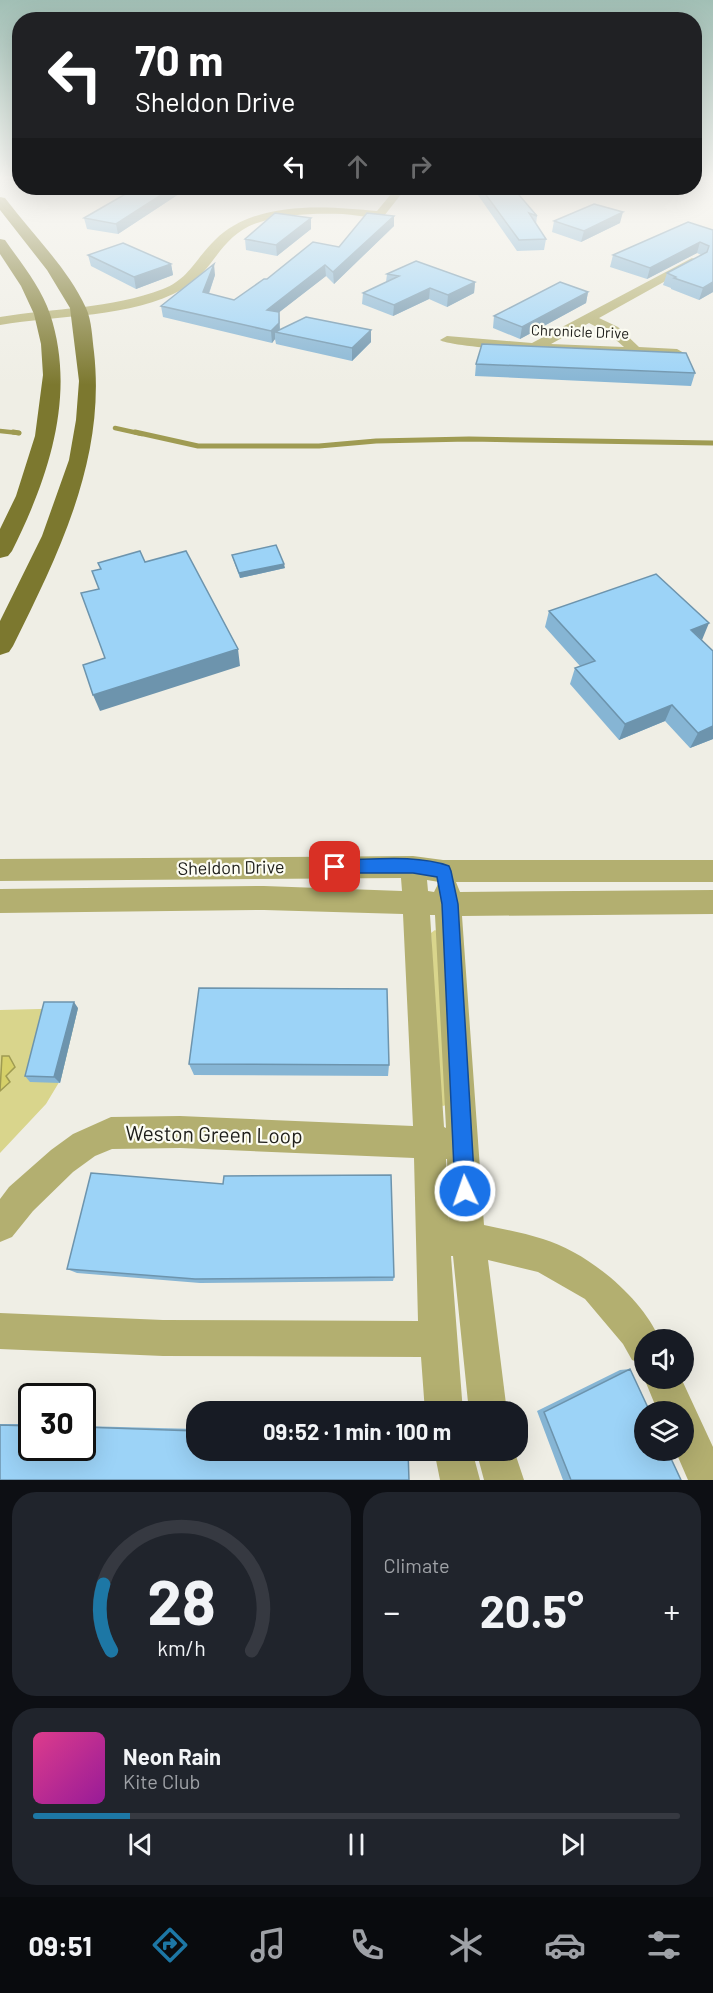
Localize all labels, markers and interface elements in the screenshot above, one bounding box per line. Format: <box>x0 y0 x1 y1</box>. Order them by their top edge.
text: 70 m <box>135 34 223 84</box>
icon: left <box>36 36 114 114</box>
text: Sheldon Drive <box>135 85 295 117</box>
icon: left <box>278 150 311 183</box>
icon: ahead <box>341 150 374 183</box>
icon: right <box>404 150 437 183</box>
street label: Chronicle Drive <box>531 320 629 342</box>
pin <box>309 841 360 892</box>
icon: arrive <box>318 850 351 883</box>
street label: Sheldon Drive <box>177 855 285 879</box>
street label: Weston Green Loop <box>125 1119 303 1148</box>
position arrow <box>433 1159 497 1223</box>
map controls <box>634 1329 694 1461</box>
button: sound <box>634 1329 694 1389</box>
speed limit sign: 30 <box>18 1383 96 1461</box>
button: layers <box>634 1401 694 1461</box>
text: 09:52 · 1 min · 100 m <box>263 1418 451 1444</box>
text: Climate <box>384 1553 450 1577</box>
text: 28 <box>147 1563 216 1637</box>
text: 20.5° <box>480 1583 584 1637</box>
text: − <box>384 1591 400 1631</box>
text: + <box>664 1591 680 1631</box>
text: km/h <box>157 1635 206 1660</box>
text: Neon Rain <box>123 1743 221 1769</box>
text: Kite Club <box>123 1769 200 1793</box>
icon: previous <box>124 1828 157 1861</box>
icon: pause <box>340 1828 373 1861</box>
icon: next <box>556 1828 589 1861</box>
icon: directions <box>149 1924 191 1966</box>
icon: music <box>247 1924 289 1966</box>
icon: phone <box>346 1924 388 1966</box>
icon: climate <box>445 1924 487 1966</box>
icon: car <box>544 1924 586 1966</box>
icon: filters <box>643 1924 685 1966</box>
text: 09:51 <box>28 1929 92 1961</box>

